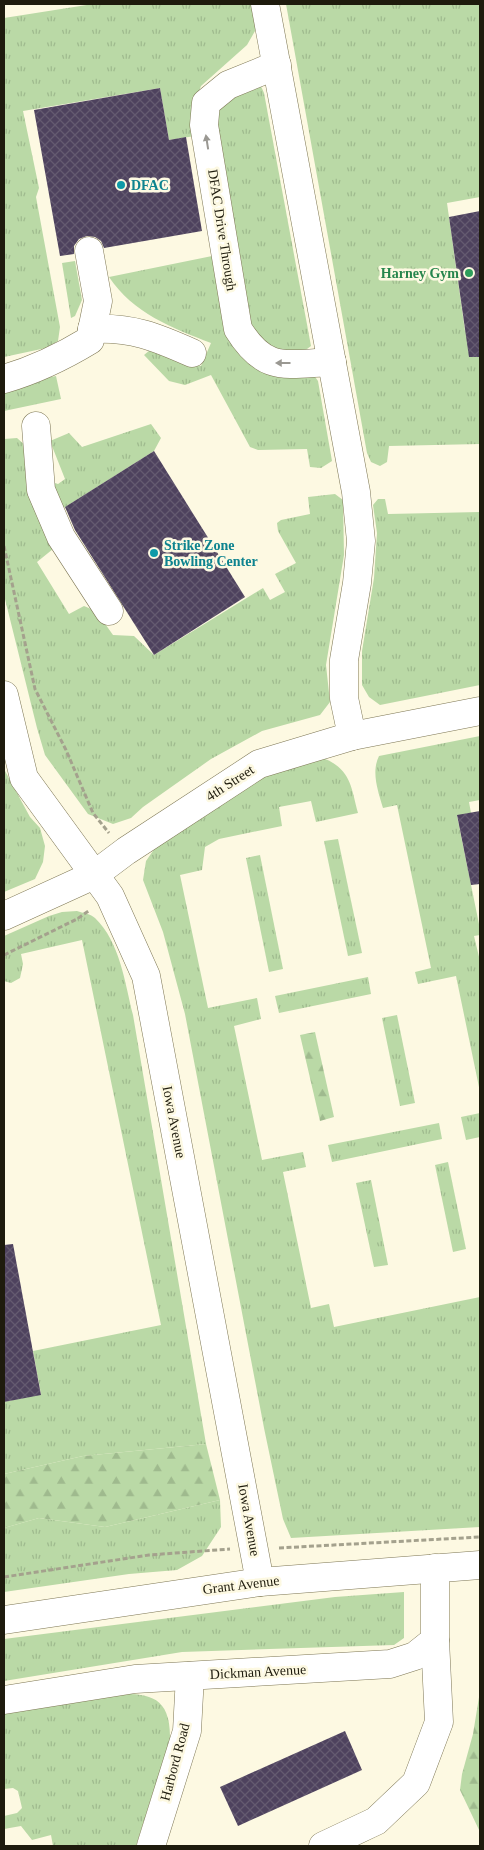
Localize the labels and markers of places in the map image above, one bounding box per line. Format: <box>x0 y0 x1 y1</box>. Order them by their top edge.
place label: DFAC <box>131 178 169 193</box>
marker: DFAC <box>115 179 127 191</box>
place label: Harney Gym <box>381 266 459 281</box>
marker: Harney Gym <box>463 267 475 279</box>
place label: Strike Zone Bowling Center <box>164 538 258 569</box>
marker: Strike Zone Bowling Center <box>148 547 160 559</box>

